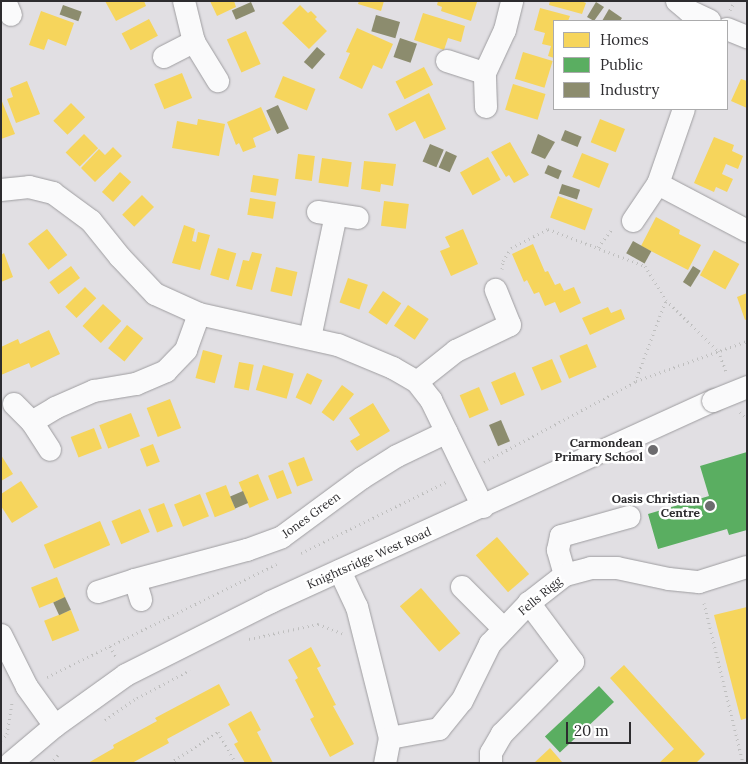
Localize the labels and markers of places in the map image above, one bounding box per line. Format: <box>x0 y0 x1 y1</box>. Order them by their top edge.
place label: Carmondean Primary School <box>555 436 643 464</box>
marker: Carmondean Primary School <box>647 444 659 456</box>
place label: Oasis Christian Centre <box>612 492 700 520</box>
marker: Oasis Christian Centre <box>704 500 716 512</box>

